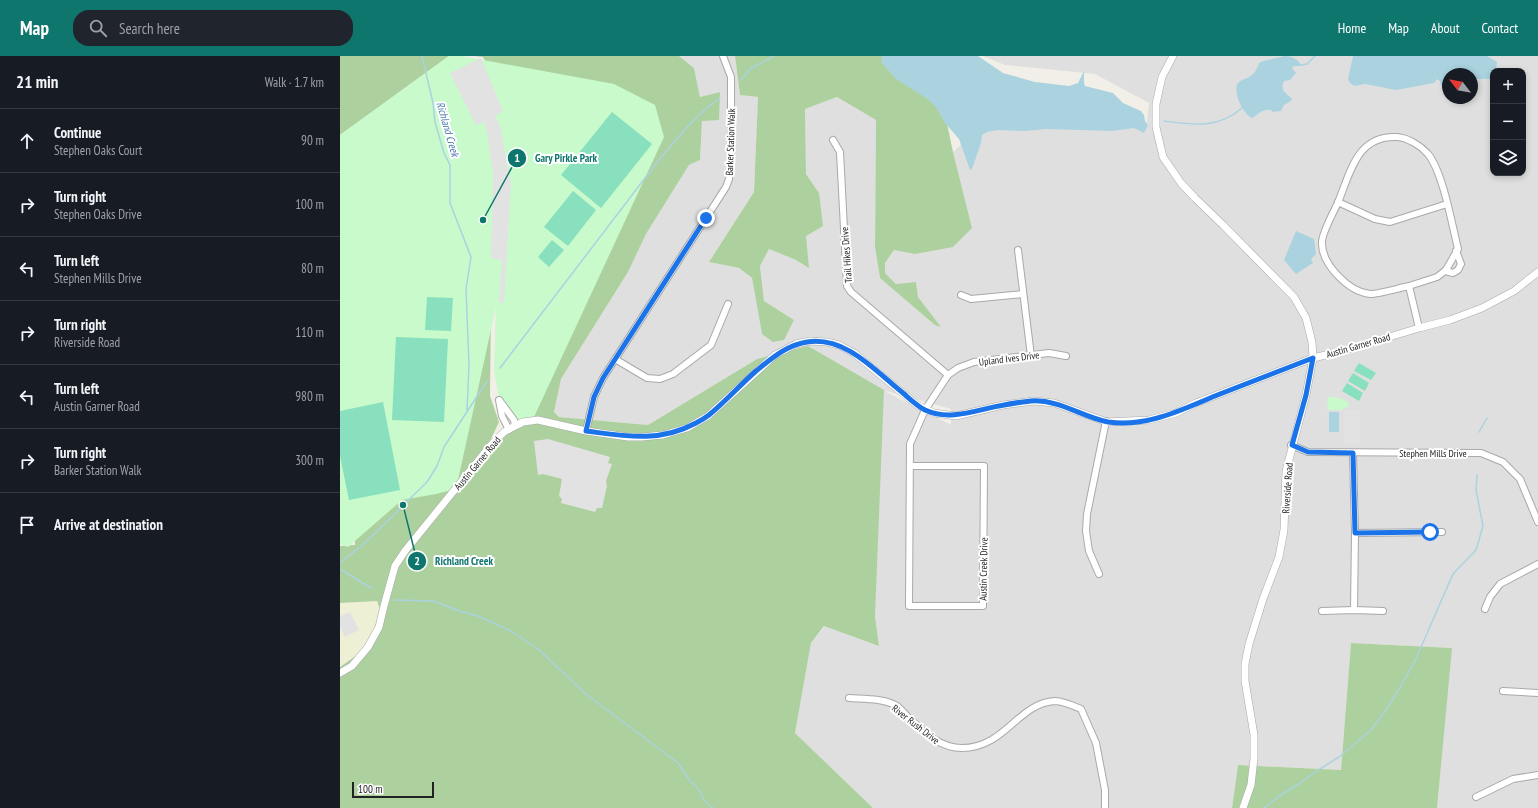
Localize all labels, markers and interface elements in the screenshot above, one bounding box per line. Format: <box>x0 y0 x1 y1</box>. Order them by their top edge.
search box <box>73 10 353 46</box>
text: Map <box>20 16 49 40</box>
icon: search <box>87 17 109 39</box>
text: Search here <box>119 19 180 38</box>
text: Home <box>1338 19 1366 37</box>
text: Map <box>1388 19 1409 37</box>
text: About <box>1431 19 1460 37</box>
text: Contact <box>1482 19 1518 37</box>
north arrow <box>1442 68 1478 104</box>
map controls <box>1490 68 1526 176</box>
button: + <box>1490 68 1526 104</box>
text: 21 min <box>16 71 58 93</box>
text: Walk · 1.7 km <box>265 74 324 91</box>
water label: Richland Creek <box>433 100 463 160</box>
button: − <box>1490 104 1526 140</box>
street label: Barker Station Walk <box>723 108 738 176</box>
text: Continue <box>54 123 101 142</box>
icon: ahead <box>16 130 38 152</box>
text: 90 m <box>301 132 324 149</box>
button: layers <box>1490 140 1526 176</box>
text: Stephen Oaks Court <box>54 142 142 159</box>
callout: Gary Pirkle Park <box>507 147 605 170</box>
text: 1 <box>514 150 520 165</box>
text: Gary Pirkle Park <box>535 151 597 165</box>
text: Turn right <box>54 187 106 206</box>
icon: right <box>16 194 38 216</box>
text: 100 m <box>295 196 324 213</box>
text: Stephen Oaks Drive <box>54 206 142 223</box>
route end <box>697 209 715 227</box>
street label: Trail Hikes Drive <box>838 227 855 283</box>
text: Turn left <box>54 251 99 270</box>
icon: left <box>16 258 38 280</box>
text: 80 m <box>301 260 324 277</box>
text: Stephen Mills Drive <box>54 270 142 287</box>
text: Turn right <box>54 315 106 334</box>
icon: right <box>16 322 38 344</box>
text: 110 m <box>295 324 324 341</box>
street label: Austin Garner Road <box>1325 330 1392 361</box>
text: Riverside Road <box>54 334 120 351</box>
street label: Upland Ives Drive <box>978 348 1040 369</box>
text: Turn left <box>54 379 99 398</box>
icon: left <box>16 386 38 408</box>
text: 980 m <box>295 388 324 405</box>
text: Austin Garner Road <box>54 398 140 415</box>
street label: Austin Garner Road <box>451 434 504 493</box>
text: Turn right <box>54 443 106 462</box>
street label: Stephen Mills Drive <box>1399 447 1467 460</box>
icon: right <box>16 450 38 472</box>
text: 300 m <box>295 452 324 469</box>
text: Barker Station Walk <box>54 462 142 479</box>
street label: Riverside Road <box>1279 462 1296 514</box>
icon: arrive <box>16 514 38 536</box>
text: Arrive at destination <box>54 515 163 534</box>
route start <box>1421 523 1439 541</box>
street label: Austin Creek Drive <box>976 537 991 601</box>
callout: Richland Creek <box>407 549 501 572</box>
text: 2 <box>414 553 420 568</box>
text: Richland Creek <box>435 554 494 568</box>
street label: River Rush Drive <box>889 702 942 747</box>
scale bar <box>352 780 434 799</box>
text: 100 m <box>358 782 382 796</box>

